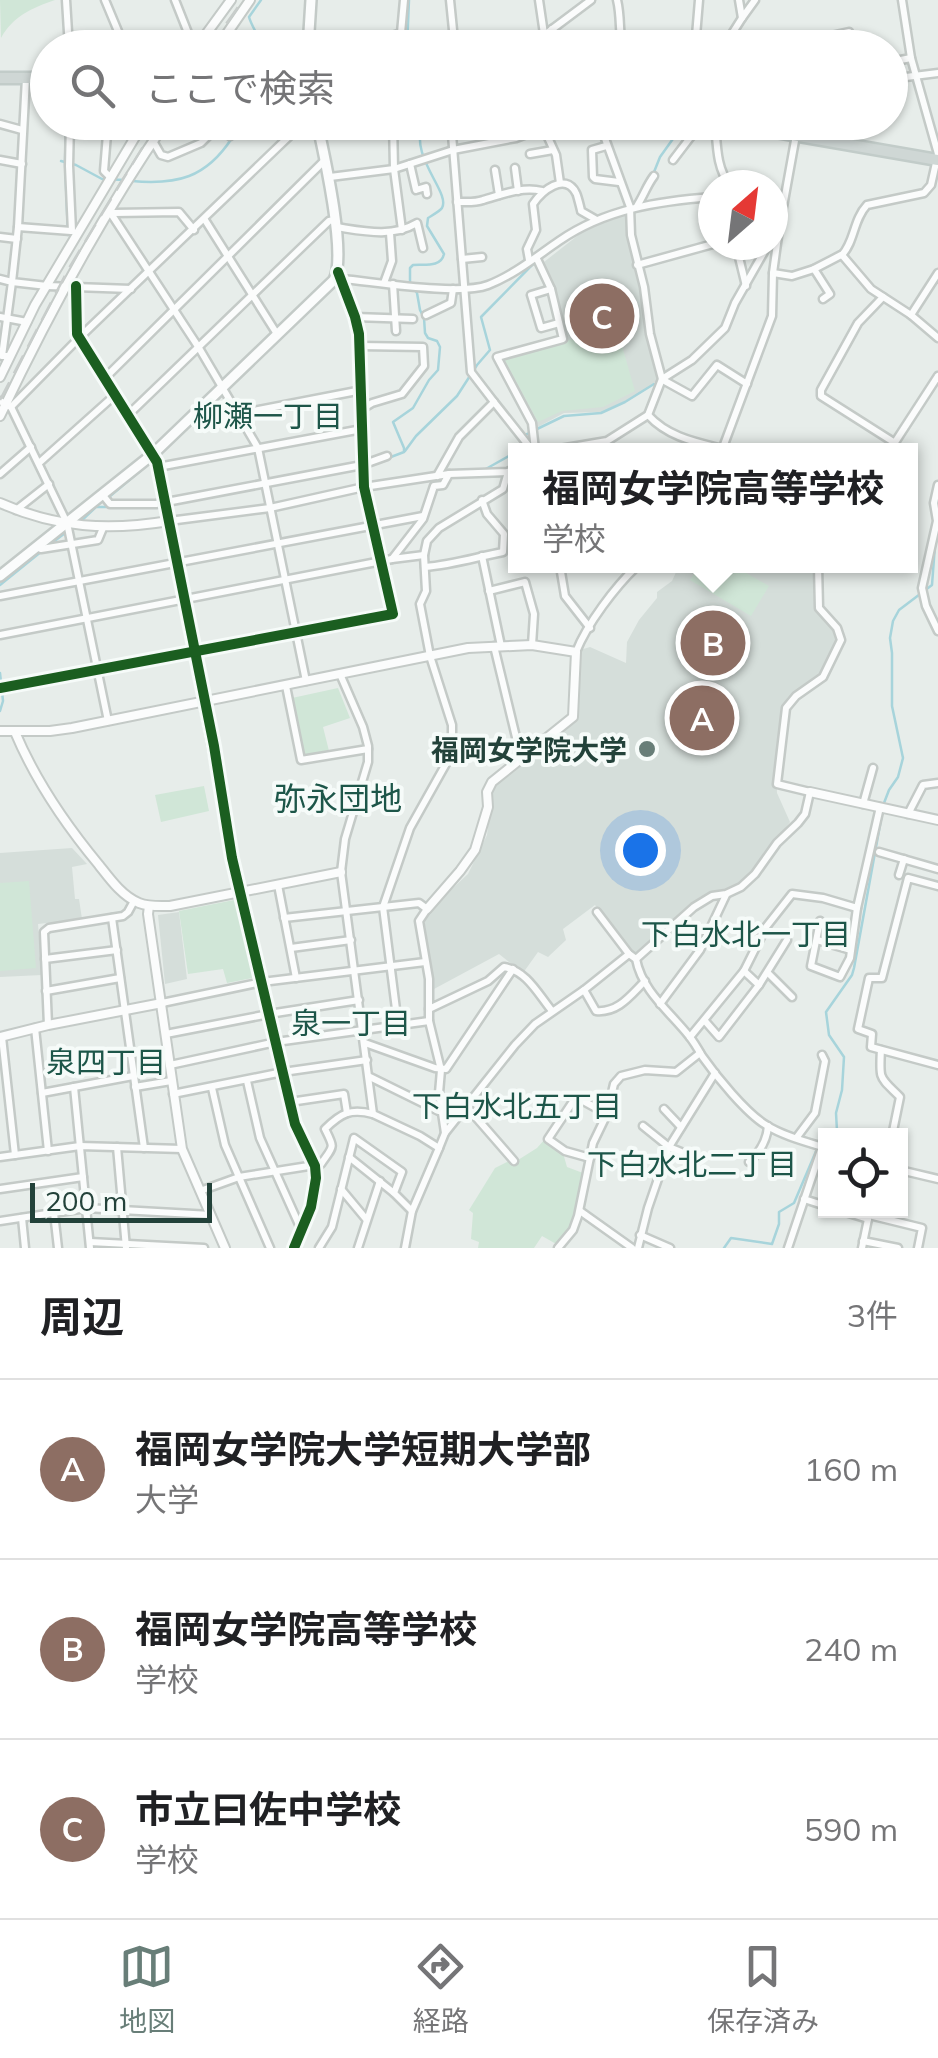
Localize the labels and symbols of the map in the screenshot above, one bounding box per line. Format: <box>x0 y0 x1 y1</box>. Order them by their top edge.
north arrow <box>698 170 788 260</box>
pin: C <box>570 278 634 354</box>
district label: 柳瀬一丁目 <box>193 397 343 435</box>
pin: B <box>680 606 746 680</box>
pin: A <box>670 680 734 756</box>
place label: 福岡女学院大学 <box>431 732 627 767</box>
marker: 福岡女学院大学 <box>636 738 658 760</box>
district label: 弥永団地 <box>274 778 402 818</box>
your location <box>615 825 666 876</box>
district label: 下白水北一丁目 <box>641 915 851 953</box>
district label: 泉一丁目 <box>291 1004 411 1042</box>
district label: 泉四丁目 <box>46 1043 166 1081</box>
district label: 下白水北五丁目 <box>412 1087 622 1125</box>
district label: 下白水北二丁目 <box>587 1145 797 1183</box>
scale bar <box>30 1178 212 1222</box>

